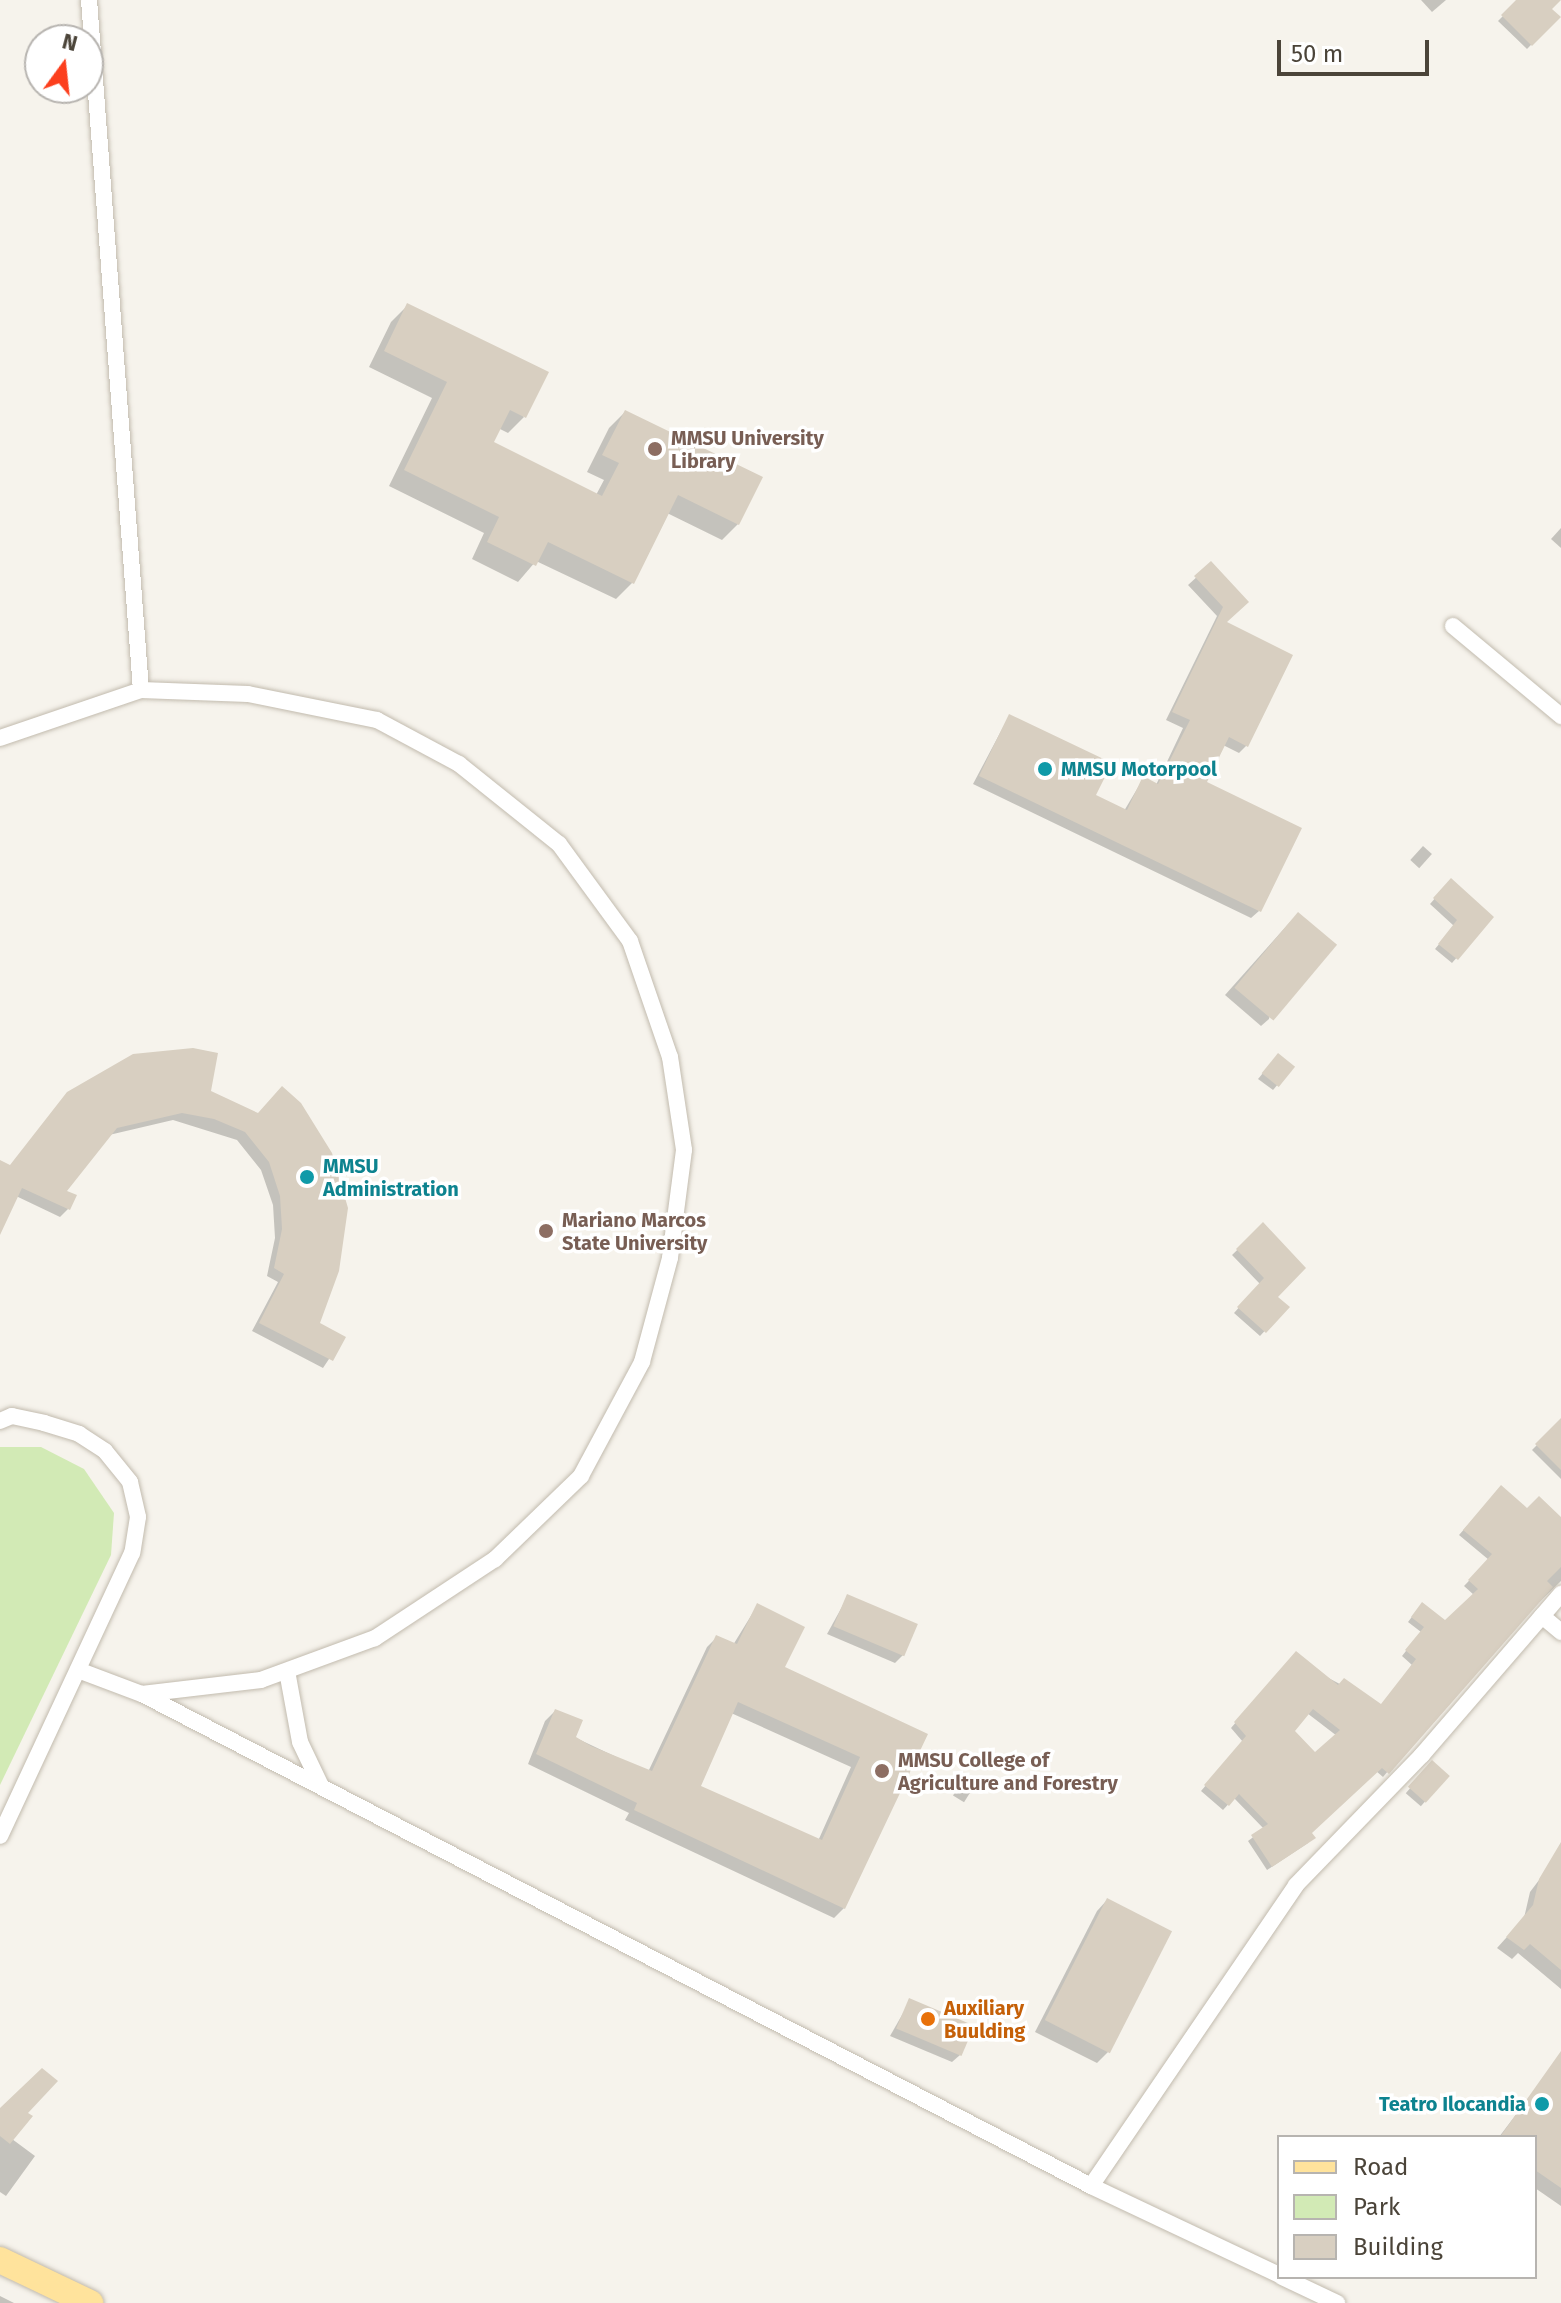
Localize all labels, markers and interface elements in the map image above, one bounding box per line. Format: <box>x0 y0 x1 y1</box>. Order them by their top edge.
north arrow <box>24 24 104 104</box>
scale bar <box>1281 24 1433 74</box>
text: N <box>59 27 80 57</box>
text: 50 m <box>1291 40 1343 68</box>
place label: MMSU University Library <box>671 426 824 473</box>
marker: MMSU University Library <box>646 440 664 458</box>
place label: MMSU Motorpool <box>1061 757 1217 781</box>
marker: MMSU Motorpool <box>1036 760 1054 778</box>
place label: MMSU Administration <box>323 1154 459 1201</box>
marker: MMSU Administration <box>298 1168 316 1186</box>
place label: Mariano Marcos State University <box>562 1208 707 1255</box>
marker: Mariano Marcos State University <box>537 1222 555 1240</box>
place label: MMSU College of Agriculture and Forestry <box>898 1748 1118 1795</box>
marker: MMSU College of Agriculture and Forestry <box>873 1762 891 1780</box>
place label: Auxiliary Buulding <box>944 1996 1025 2043</box>
marker: Auxiliary Buulding <box>919 2010 937 2028</box>
place label: Teatro Ilocandia <box>1379 2092 1526 2116</box>
marker: Teatro Ilocandia <box>1533 2095 1551 2113</box>
legend <box>1277 2135 1537 2279</box>
text: Road <box>1353 2153 1408 2181</box>
text: Park <box>1353 2193 1400 2221</box>
text: Building <box>1353 2233 1443 2261</box>

